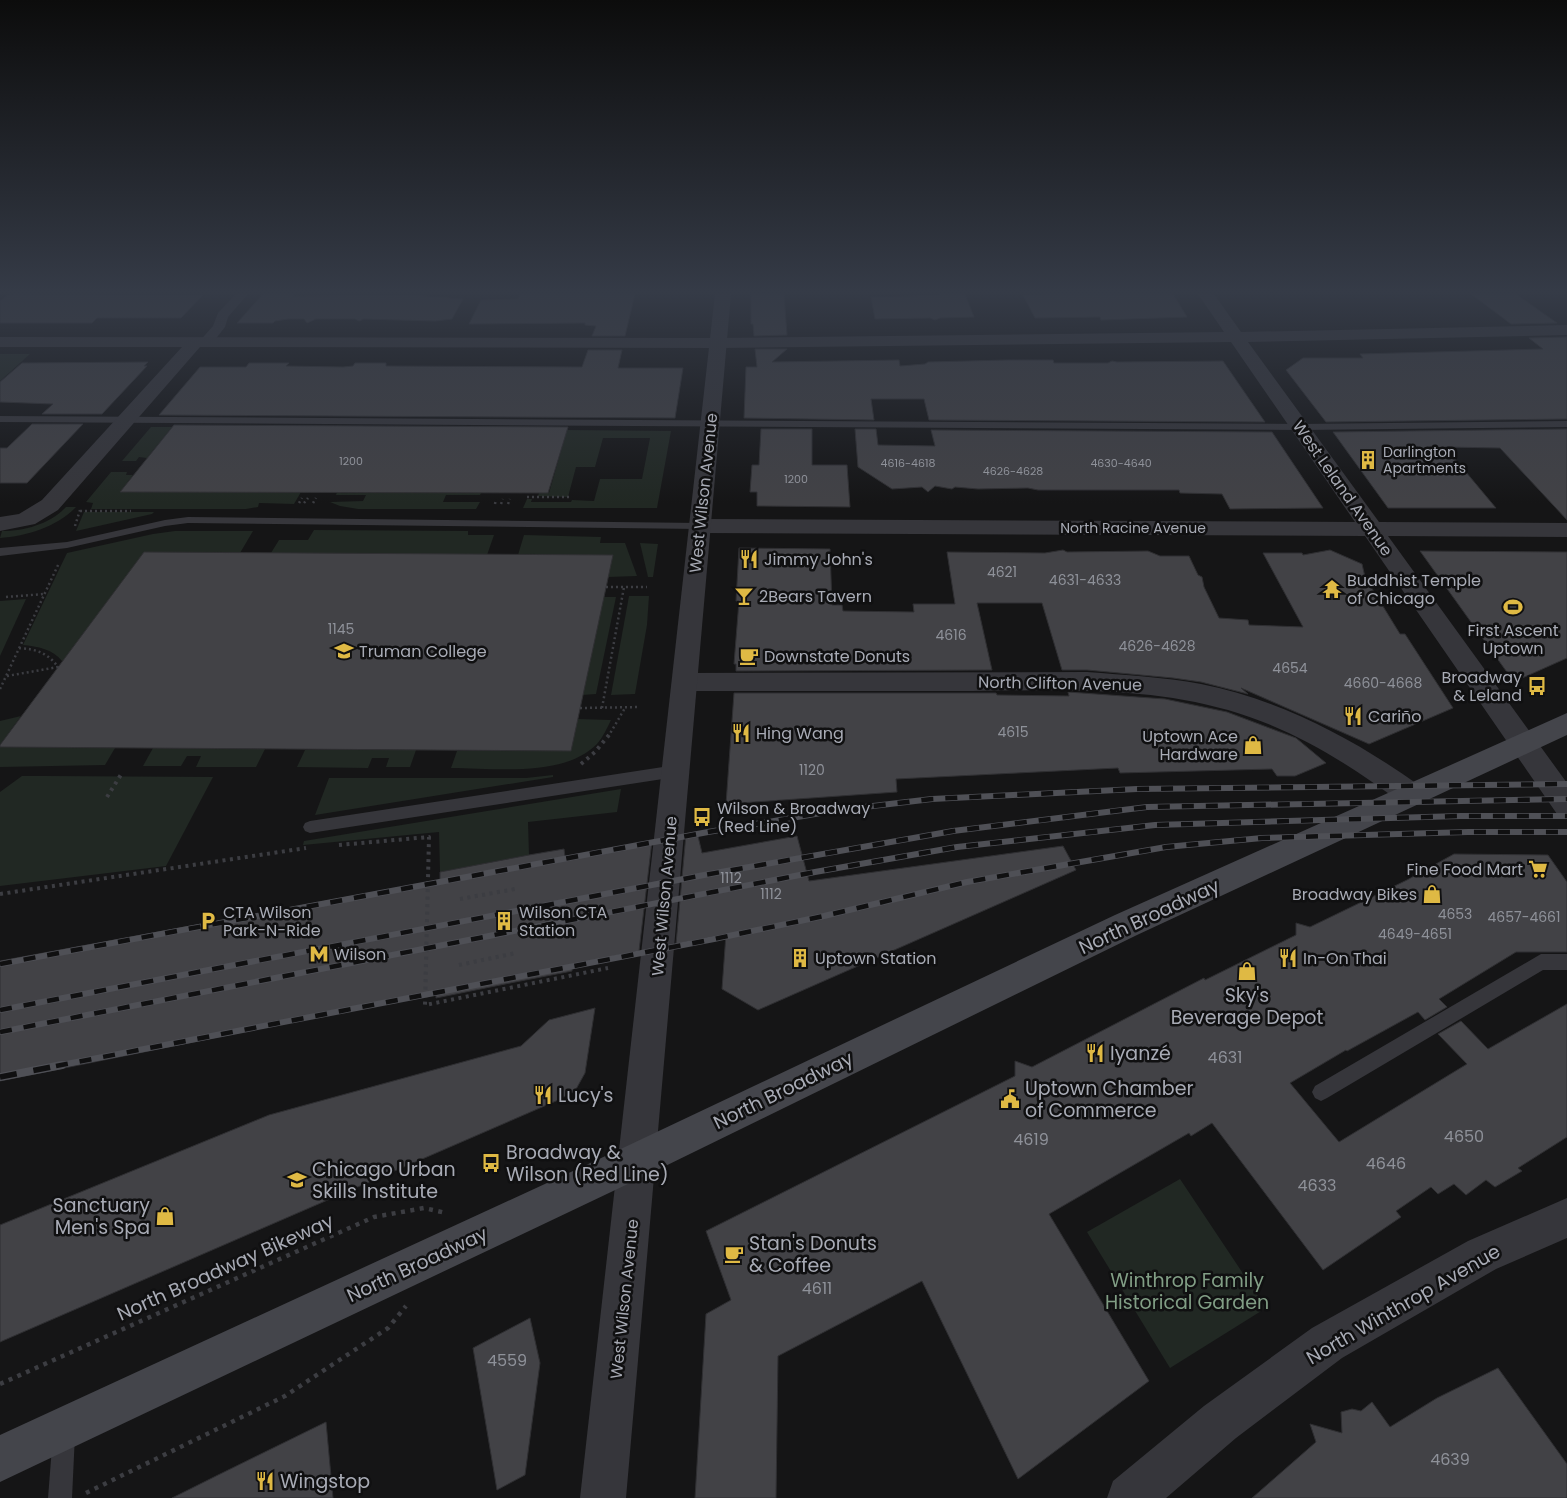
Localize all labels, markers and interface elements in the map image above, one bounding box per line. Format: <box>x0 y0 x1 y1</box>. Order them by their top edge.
street label: West Wilson Avenue <box>684 412 723 574</box>
street label: West Leland Avenue <box>1287 416 1398 561</box>
place label: Darlington Apartments <box>1383 442 1466 478</box>
building icon: Darlington Apartments <box>1357 449 1379 471</box>
house number: 1200 <box>339 453 363 469</box>
house number: 4616-4618 <box>881 455 935 471</box>
house number: 4630-4640 <box>1090 455 1152 471</box>
house number: 4626-4628 <box>983 463 1043 479</box>
house number: 1200 <box>784 471 808 487</box>
street label: North Racine Avenue <box>1060 518 1206 538</box>
restaurant icon: Jimmy John's <box>738 548 760 570</box>
place label: Jimmy John's <box>764 548 873 571</box>
house number: 4621 <box>987 562 1017 582</box>
place label: Buddhist Temple of Chicago <box>1347 569 1481 610</box>
house number: 4631-4633 <box>1049 570 1121 590</box>
temple icon: Buddhist Temple of Chicago <box>1321 578 1343 600</box>
bar icon: 2Bears Tavern <box>733 585 755 607</box>
place label: 2Bears Tavern <box>759 585 872 608</box>
sports icon: First Ascent Uptown <box>1502 596 1524 618</box>
house number: 1145 <box>328 619 354 639</box>
place label: First Ascent Uptown <box>1467 619 1559 660</box>
house number: 4616 <box>935 625 967 645</box>
house number: 4626-4628 <box>1119 636 1196 656</box>
school or university icon: Truman College <box>333 640 355 662</box>
place label: Truman College <box>359 640 487 663</box>
cafe icon: Downstate Donuts <box>738 645 760 667</box>
place label: Downstate Donuts <box>764 645 910 668</box>
house number: 4654 <box>1272 658 1308 678</box>
place label: Broadway & Leland <box>1441 666 1522 707</box>
street label: North Clifton Avenue <box>978 671 1142 696</box>
house number: 4660-4668 <box>1344 673 1422 693</box>
bus stop icon: Broadway & Leland <box>1526 675 1548 697</box>
restaurant icon: Cariño <box>1342 705 1364 727</box>
place label: Cariño <box>1368 705 1422 728</box>
restaurant icon: Hing Wang <box>730 722 752 744</box>
place label: Hing Wang <box>756 722 844 745</box>
house number: 4615 <box>998 722 1028 742</box>
place label: Uptown Ace Hardware <box>1142 725 1238 766</box>
shop icon: Uptown Ace Hardware <box>1242 734 1264 756</box>
house number: 1120 <box>799 760 825 780</box>
place label: Wilson & Broadway (Red Line) <box>717 797 870 838</box>
bus stop icon: Wilson & Broadway (Red Line) <box>691 806 713 828</box>
street label: West Wilson Avenue <box>646 815 683 977</box>
place label: Fine Food Mart <box>1407 858 1523 881</box>
supermarket icon: Fine Food Mart <box>1527 858 1549 880</box>
house number: 1112 <box>720 868 742 888</box>
street label: North Broadway <box>1074 872 1224 961</box>
place label: Broadway Bikes <box>1292 883 1417 906</box>
shop icon: Broadway Bikes <box>1421 883 1443 905</box>
house number: 1112 <box>760 884 782 904</box>
place label: CTA Wilson Park-N-Ride <box>223 901 321 942</box>
place label: Wilson CTA Station <box>519 901 608 942</box>
house number: 4653 <box>1438 904 1472 924</box>
house number: 4657-4661 <box>1488 907 1560 927</box>
parking icon: CTA Wilson Park-N-Ride <box>197 910 219 932</box>
building icon: Wilson CTA Station <box>493 910 515 932</box>
house number: 4649-4651 <box>1378 924 1452 944</box>
metro station icon: Wilson <box>308 943 330 965</box>
place label: Wilson <box>334 943 386 966</box>
building icon: Uptown Station <box>789 947 811 969</box>
place label: Uptown Station <box>815 947 937 970</box>
restaurant icon: In-On Thai <box>1277 947 1299 969</box>
place label: In-On Thai <box>1303 947 1387 970</box>
shop icon: Sky's Beverage Depot <box>1236 960 1258 982</box>
place label: Sky's Beverage Depot <box>1171 982 1323 1031</box>
place label: Iyanzé <box>1110 1040 1171 1067</box>
restaurant icon: Iyanzé <box>1084 1042 1106 1064</box>
street label: North Broadway <box>709 1045 858 1136</box>
house number: 4631 <box>1208 1046 1242 1069</box>
place label: Uptown Chamber of Commerce <box>1025 1075 1194 1124</box>
place label: Lucy's <box>558 1082 614 1109</box>
restaurant icon: Lucy's <box>532 1084 554 1106</box>
public building icon: Uptown Chamber of Commerce <box>999 1088 1021 1110</box>
house number: 4650 <box>1444 1125 1484 1148</box>
house number: 4619 <box>1013 1128 1049 1151</box>
place label: Broadway & Wilson (Red Line) <box>506 1139 669 1188</box>
bus stop icon: Broadway & Wilson (Red Line) <box>480 1152 502 1174</box>
house number: 4646 <box>1366 1152 1406 1175</box>
place label: Chicago Urban Skills Institute <box>312 1156 456 1205</box>
school or university icon: Chicago Urban Skills Institute <box>286 1169 308 1191</box>
house number: 4633 <box>1297 1174 1337 1197</box>
place label: Sanctuary Men's Spa <box>53 1192 150 1241</box>
shop icon: Sanctuary Men's Spa <box>154 1205 176 1227</box>
street label: North Broadway Bikeway <box>113 1207 338 1327</box>
street label: West Wilson Avenue <box>605 1218 644 1380</box>
street label: North Broadway <box>342 1220 492 1309</box>
place label: Stan's Donuts & Coffee <box>749 1230 877 1279</box>
street label: North Winthrop Avenue <box>1301 1238 1505 1371</box>
cafe icon: Stan's Donuts & Coffee <box>723 1243 745 1265</box>
park label: Winthrop Family Historical Garden <box>1105 1267 1269 1316</box>
house number: 4611 <box>802 1277 832 1300</box>
house number: 4559 <box>487 1349 527 1372</box>
house number: 4639 <box>1430 1448 1470 1471</box>
place label: Wingstop <box>280 1468 370 1495</box>
restaurant icon: Wingstop <box>254 1470 276 1492</box>

